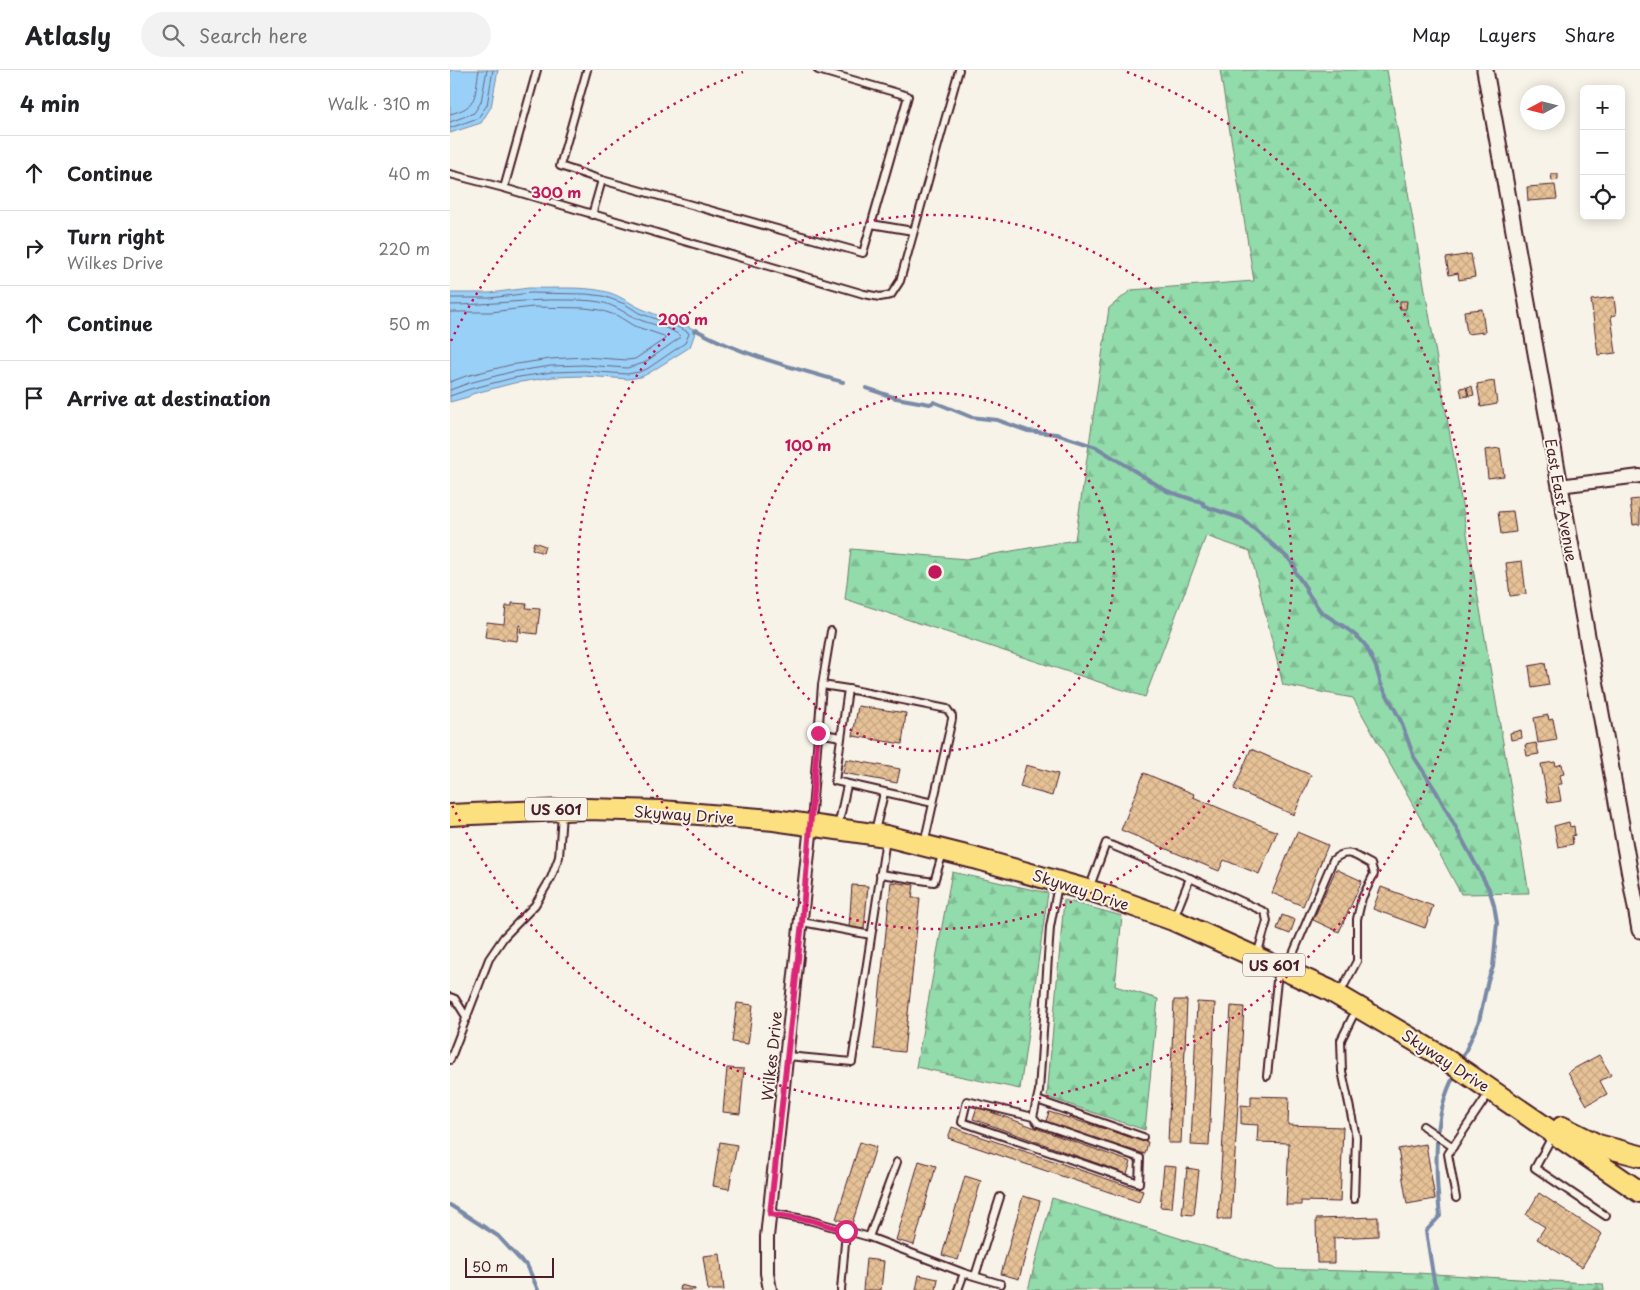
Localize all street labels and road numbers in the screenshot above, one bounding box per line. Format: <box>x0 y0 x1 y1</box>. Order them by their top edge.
street label: East East Avenue <box>1540 437 1584 563</box>
road number: US 601 <box>525 798 587 821</box>
street label: Skyway Drive <box>633 799 735 829</box>
street label: Skyway Drive <box>1030 863 1132 915</box>
road number: US 601 <box>1243 954 1305 976</box>
street label: Wilkes Drive <box>755 1010 787 1102</box>
street label: Skyway Drive <box>1398 1023 1494 1097</box>

